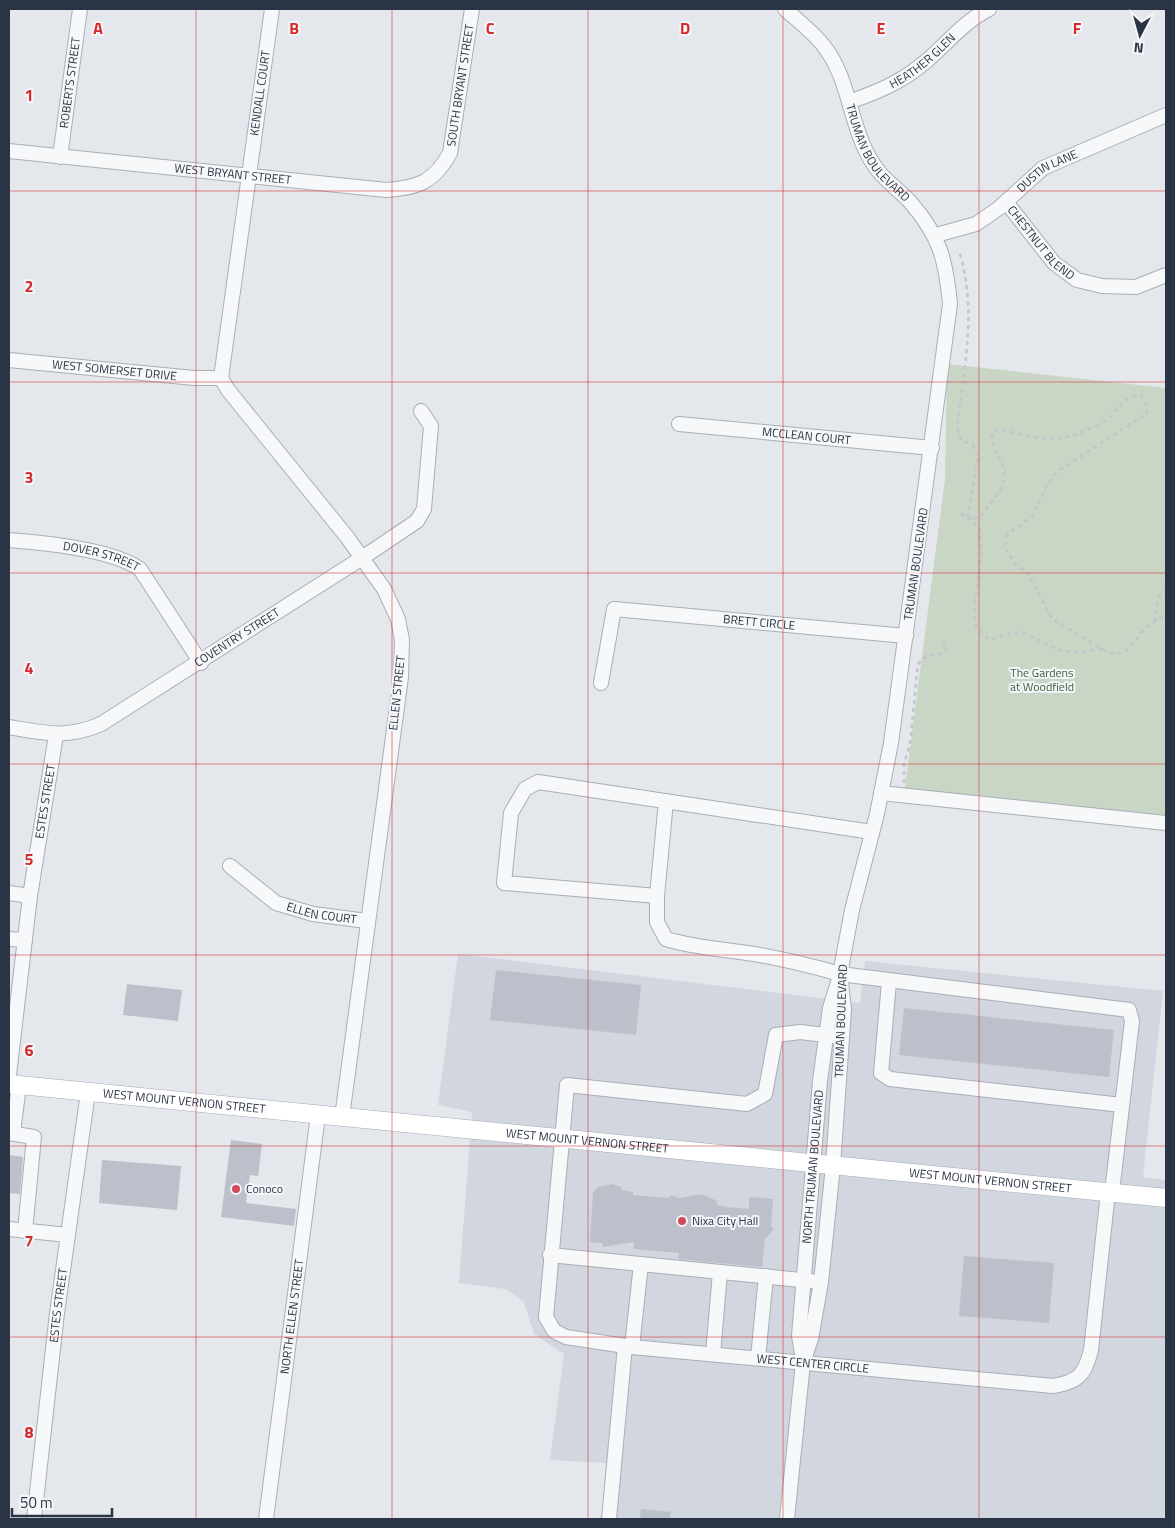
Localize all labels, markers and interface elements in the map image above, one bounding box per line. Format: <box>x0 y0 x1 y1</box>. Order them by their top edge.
north arrow <box>1115 10 1165 60</box>
text: A <box>93 16 103 40</box>
text: B <box>289 16 299 40</box>
text: C <box>486 16 495 40</box>
text: D <box>680 16 690 40</box>
text: E <box>877 16 886 40</box>
text: F <box>1073 16 1082 40</box>
street label: SOUTH BRYANT STREET <box>441 22 479 148</box>
street label: HEATHER GLEN <box>886 28 960 93</box>
street label: ROBERTS STREET <box>54 35 85 129</box>
text: N <box>1133 37 1145 59</box>
street label: KENDALL COURT <box>244 48 275 137</box>
text: 1 <box>25 83 33 107</box>
street label: TRUMAN BOULEVARD <box>841 102 915 206</box>
street label: DUSTIN LANE <box>1012 144 1081 197</box>
street label: WEST BRYANT STREET <box>174 158 293 189</box>
street label: CHESTNUT BLEND <box>1003 201 1079 284</box>
text: 2 <box>25 274 33 298</box>
street label: WEST SOMERSET DRIVE <box>51 354 178 385</box>
street label: MCCLEAN COURT <box>761 422 852 449</box>
text: 3 <box>25 465 33 489</box>
street label: TRUMAN BOULEVARD <box>898 506 933 622</box>
street label: DOVER STREET <box>62 536 144 576</box>
street label: COVENTRY STREET <box>190 602 284 671</box>
street label: BRETT CIRCLE <box>722 609 797 635</box>
street label: ELLEN STREET <box>383 654 410 731</box>
text: 4 <box>25 656 34 680</box>
park label: The Gardens at Woodfield <box>1010 663 1074 696</box>
street label: ESTES STREET <box>29 762 60 840</box>
text: 5 <box>25 847 34 871</box>
street label: ELLEN COURT <box>284 897 359 929</box>
street label: TRUMAN BOULEVARD <box>829 964 852 1078</box>
text: 6 <box>25 1038 34 1062</box>
street label: WEST MOUNT VERNON STREET <box>102 1083 267 1118</box>
street label: NORTH TRUMAN BOULEVARD <box>797 1089 828 1245</box>
street label: WEST MOUNT VERNON STREET <box>505 1123 670 1158</box>
street label: WEST MOUNT VERNON STREET <box>908 1163 1073 1198</box>
place label: Conoco <box>246 1179 283 1198</box>
marker: Conoco <box>230 1183 242 1195</box>
place label: Nixa City Hall <box>692 1211 758 1230</box>
marker: Nixa City Hall <box>676 1215 688 1227</box>
text: 7 <box>25 1229 33 1253</box>
street label: NORTH ELLEN STREET <box>275 1257 308 1375</box>
street label: ESTES STREET <box>44 1266 72 1344</box>
street label: WEST CENTER CIRCLE <box>756 1349 870 1378</box>
text: 8 <box>25 1420 34 1444</box>
scale bar <box>12 1486 112 1518</box>
text: 50 m <box>20 1491 53 1514</box>

